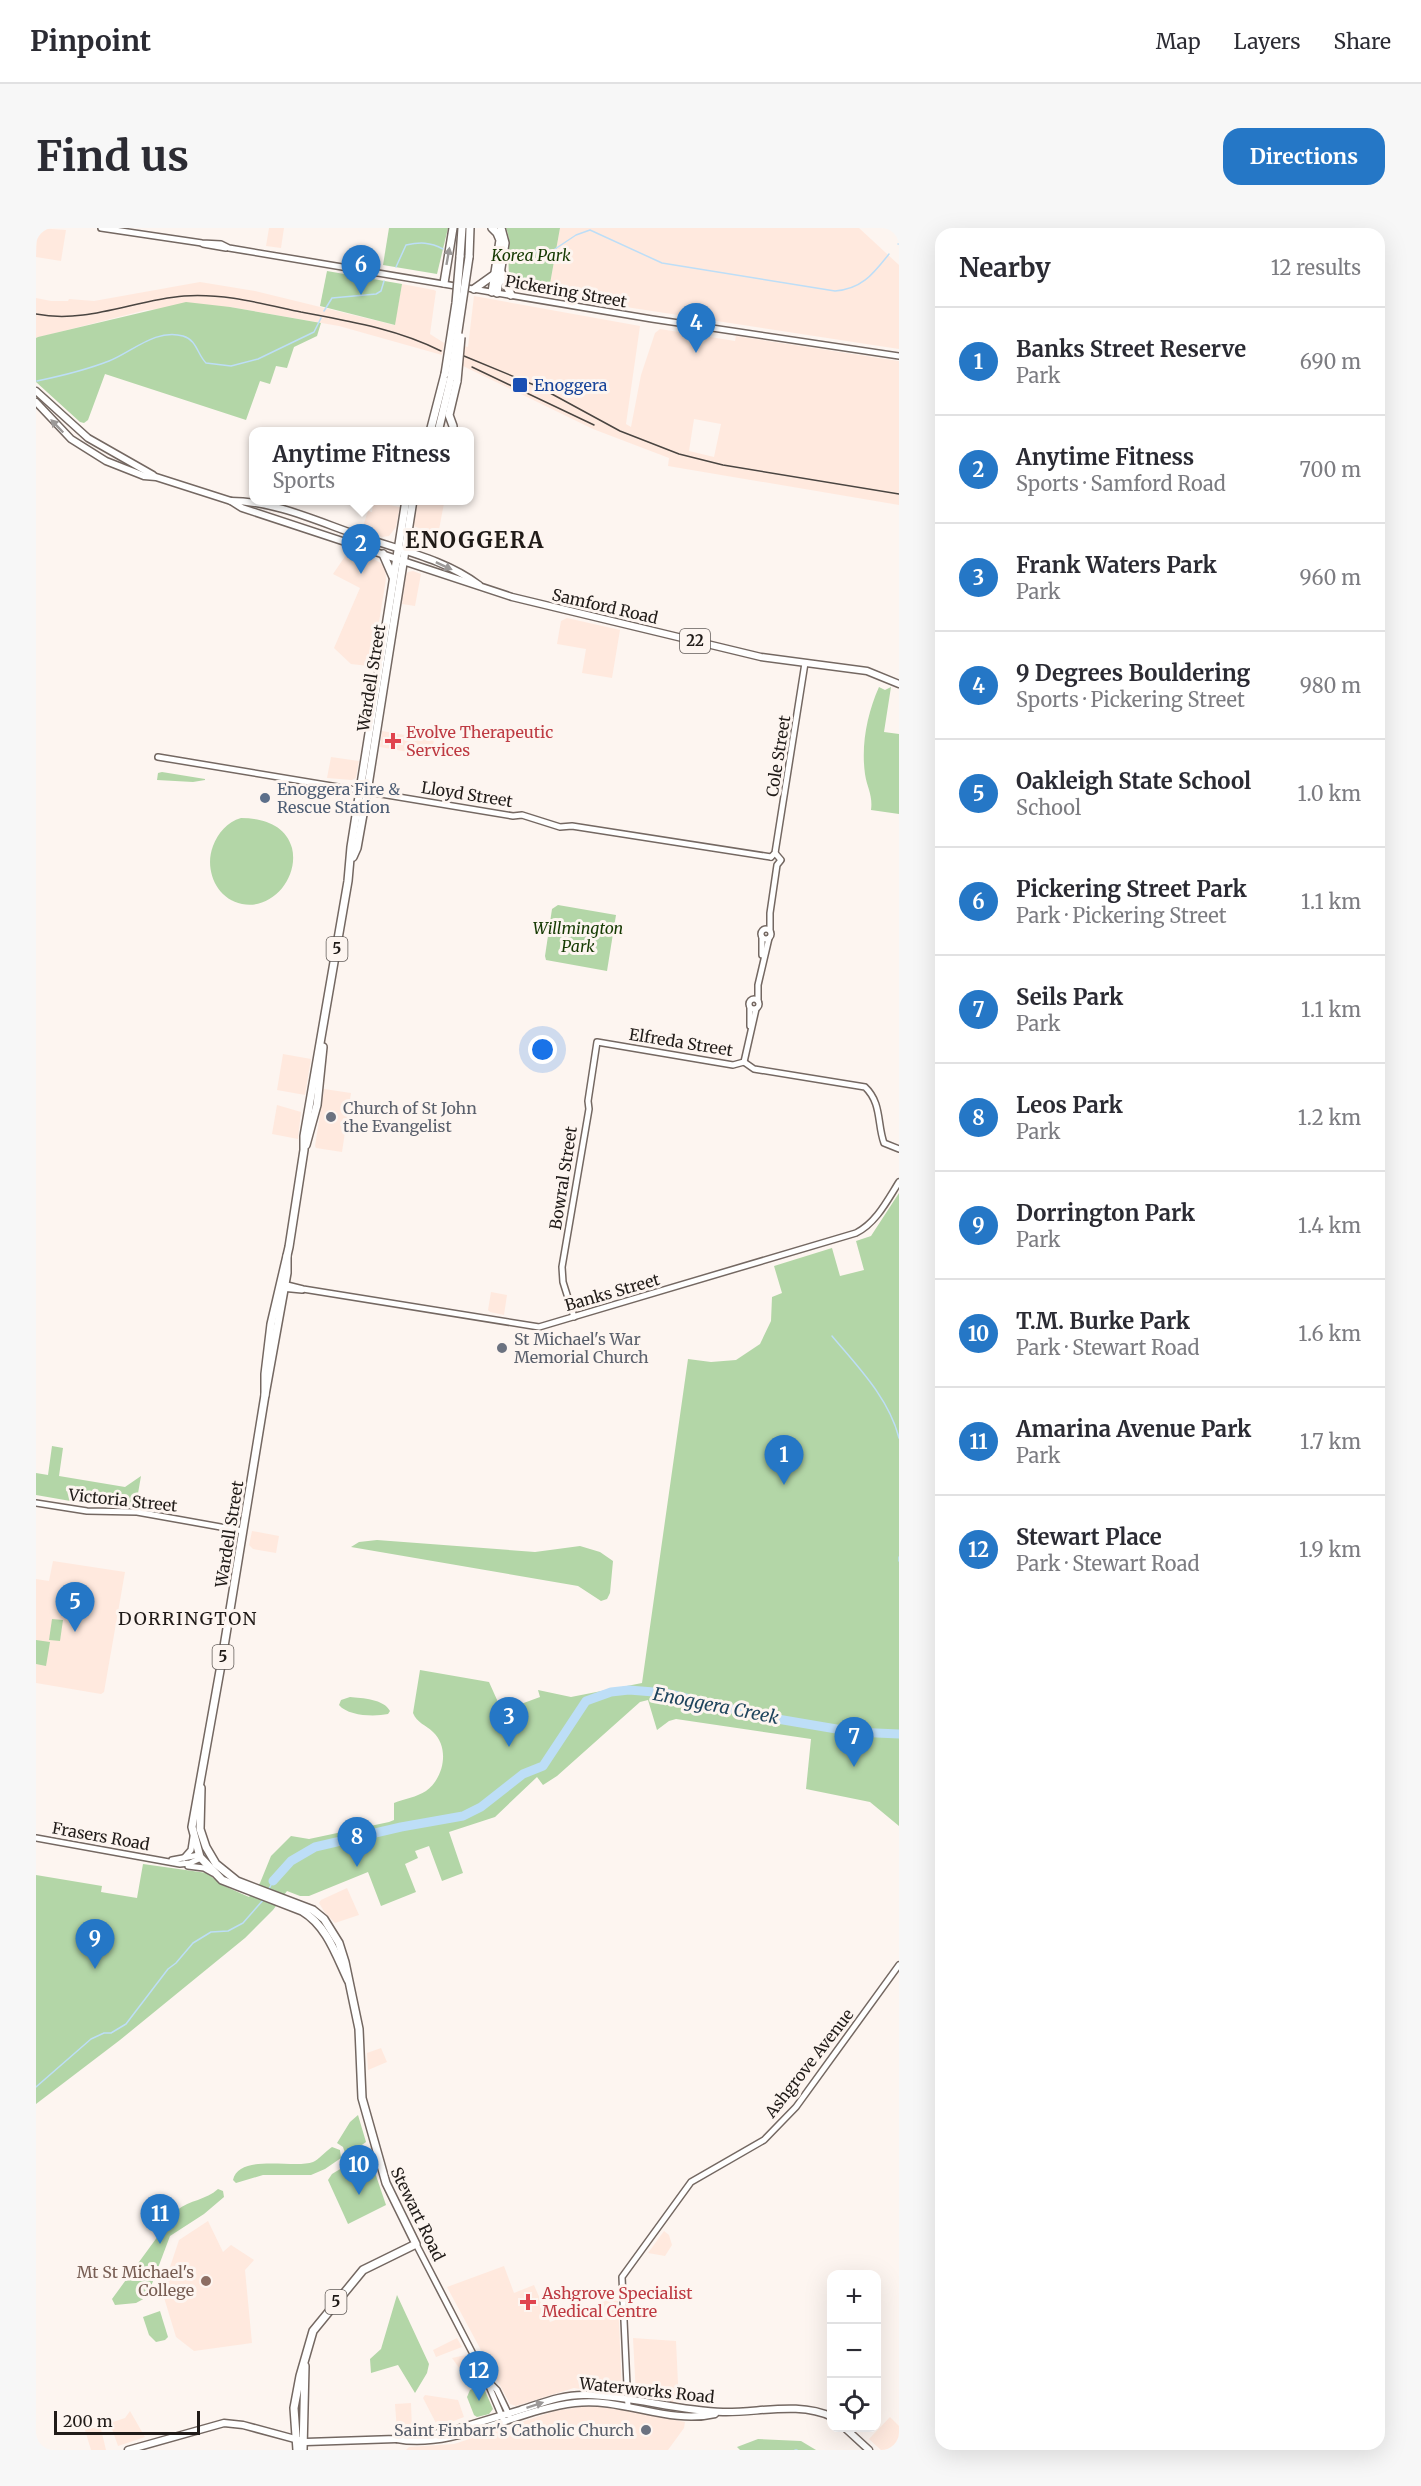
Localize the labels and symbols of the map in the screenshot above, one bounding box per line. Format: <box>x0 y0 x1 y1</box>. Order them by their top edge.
pin: 6 <box>342 245 380 295</box>
park label: Korea Park <box>490 245 571 265</box>
one-way arrow <box>444 246 453 265</box>
street label: Pickering Street <box>504 270 629 312</box>
pin: 4 <box>676 304 716 353</box>
place label: Enoggera <box>534 375 608 395</box>
marker: Enoggera <box>511 376 529 394</box>
one-way arrow <box>50 418 64 433</box>
pin: 2 <box>342 524 380 574</box>
district label: ENOGGERA <box>405 526 545 554</box>
one-way arrow <box>436 562 453 571</box>
street label: Samford Road <box>550 584 660 628</box>
street label: Wardell Street <box>353 622 389 734</box>
road number: 22 <box>680 629 710 653</box>
street label: Cole Street <box>762 713 794 798</box>
place label: Evolve Therapeutic Services <box>406 722 553 760</box>
marker: Evolve Therapeutic Services <box>384 732 402 750</box>
street label: Lloyd Street <box>420 777 515 811</box>
place label: Enoggera Fire & Rescue Station <box>277 779 400 817</box>
marker: Enoggera Fire & Rescue Station <box>258 791 272 805</box>
park label: Willmington Park <box>533 918 623 956</box>
road number: 5 <box>326 937 348 961</box>
street label: Elfreda Street <box>628 1024 735 1060</box>
your location <box>528 1035 557 1064</box>
place label: Church of St John the Evangelist <box>343 1098 477 1136</box>
marker: Church of St John the Evangelist <box>324 1110 338 1124</box>
street label: Bowral Street <box>545 1124 581 1231</box>
street label: Banks Street <box>562 1269 662 1315</box>
place label: St Michael's War Memorial Church <box>514 1329 649 1367</box>
marker: St Michael's War Memorial Church <box>495 1341 509 1355</box>
pin: 1 <box>764 1436 804 1485</box>
street label: Wardell Street <box>211 1478 247 1590</box>
street label: Victoria Street <box>67 1484 179 1516</box>
pin: 5 <box>56 1582 94 1632</box>
district label: DORRINGTON <box>118 1607 258 1630</box>
road number: 5 <box>212 1645 234 1669</box>
water label: Enoggera Creek <box>651 1682 781 1729</box>
pin: 3 <box>490 1698 528 1747</box>
pin: 7 <box>834 1718 874 1767</box>
street label: Frasers Road <box>51 1818 152 1854</box>
pin: 8 <box>338 1818 376 1867</box>
pin: 9 <box>76 1920 114 1969</box>
street label: Ashgrove Avenue <box>760 2005 858 2122</box>
pin: 10 <box>340 2146 378 2195</box>
street label: Stewart Road <box>387 2164 449 2265</box>
pin: 11 <box>140 2194 180 2244</box>
place label: Mt St Michael's College <box>77 2262 194 2300</box>
marker: Mt St Michael's College <box>199 2274 213 2288</box>
place label: Ashgrove Specialist Medical Centre <box>541 2283 693 2321</box>
road number: 5 <box>326 2290 346 2314</box>
marker: Ashgrove Specialist Medical Centre <box>519 2293 537 2311</box>
pin: 12 <box>460 2352 498 2401</box>
street label: Waterworks Road <box>577 2373 716 2407</box>
one-way arrow <box>526 2399 544 2409</box>
scale bar <box>54 2408 200 2436</box>
place label: Saint Finbarr's Catholic Church <box>394 2420 634 2440</box>
marker: Saint Finbarr's Catholic Church <box>639 2423 653 2437</box>

